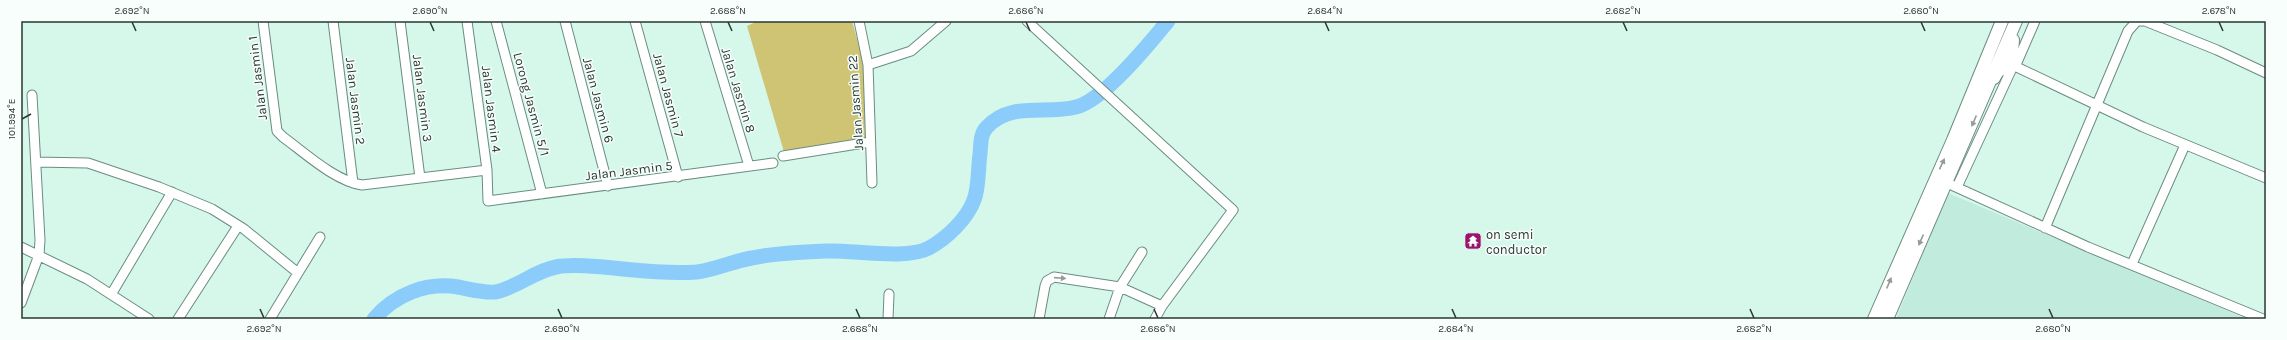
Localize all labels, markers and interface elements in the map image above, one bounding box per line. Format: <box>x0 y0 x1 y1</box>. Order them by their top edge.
text: 2.692°N <box>114 5 150 17</box>
text: 2.690°N <box>412 5 448 17</box>
text: 2.688°N <box>710 5 746 17</box>
text: 2.686°N <box>1008 5 1044 17</box>
text: 2.684°N <box>1307 5 1343 17</box>
text: 2.682°N <box>1605 5 1641 17</box>
text: 2.680°N <box>1903 5 1939 17</box>
text: 2.678°N <box>2202 5 2236 17</box>
street label: Jalan Jasmin 1 <box>245 35 270 121</box>
street label: Jalan Jasmin 8 <box>718 46 759 135</box>
street label: Lorong Jasmin 5/1 <box>510 51 553 158</box>
street label: Jalan Jasmin 7 <box>650 51 687 139</box>
street label: Jalan Jasmin 3 <box>410 53 435 143</box>
street label: Jalan Jasmin 22 <box>845 55 866 151</box>
street label: Jalan Jasmin 6 <box>580 56 617 144</box>
street label: Jalan Jasmin 2 <box>343 57 368 146</box>
street label: Jalan Jasmin 4 <box>479 65 504 153</box>
text: 101.994°E <box>6 99 18 139</box>
one-way arrow <box>1970 115 1976 127</box>
street label: Jalan Jasmin 5 <box>585 158 673 183</box>
one-way arrow <box>1939 159 1945 170</box>
place label: on semi conductor <box>1486 227 1547 257</box>
temple icon: on semi conductor <box>1463 231 1483 251</box>
one-way arrow <box>1918 234 1924 245</box>
one-way arrow <box>1054 274 1066 281</box>
one-way arrow <box>1887 277 1893 289</box>
text: 2.692°N <box>246 323 282 335</box>
text: 2.690°N <box>544 323 580 335</box>
text: 2.688°N <box>842 323 878 335</box>
text: 2.686°N <box>1140 323 1176 335</box>
text: 2.684°N <box>1438 323 1474 335</box>
text: 2.682°N <box>1736 323 1772 335</box>
text: 2.680°N <box>2035 323 2071 335</box>

